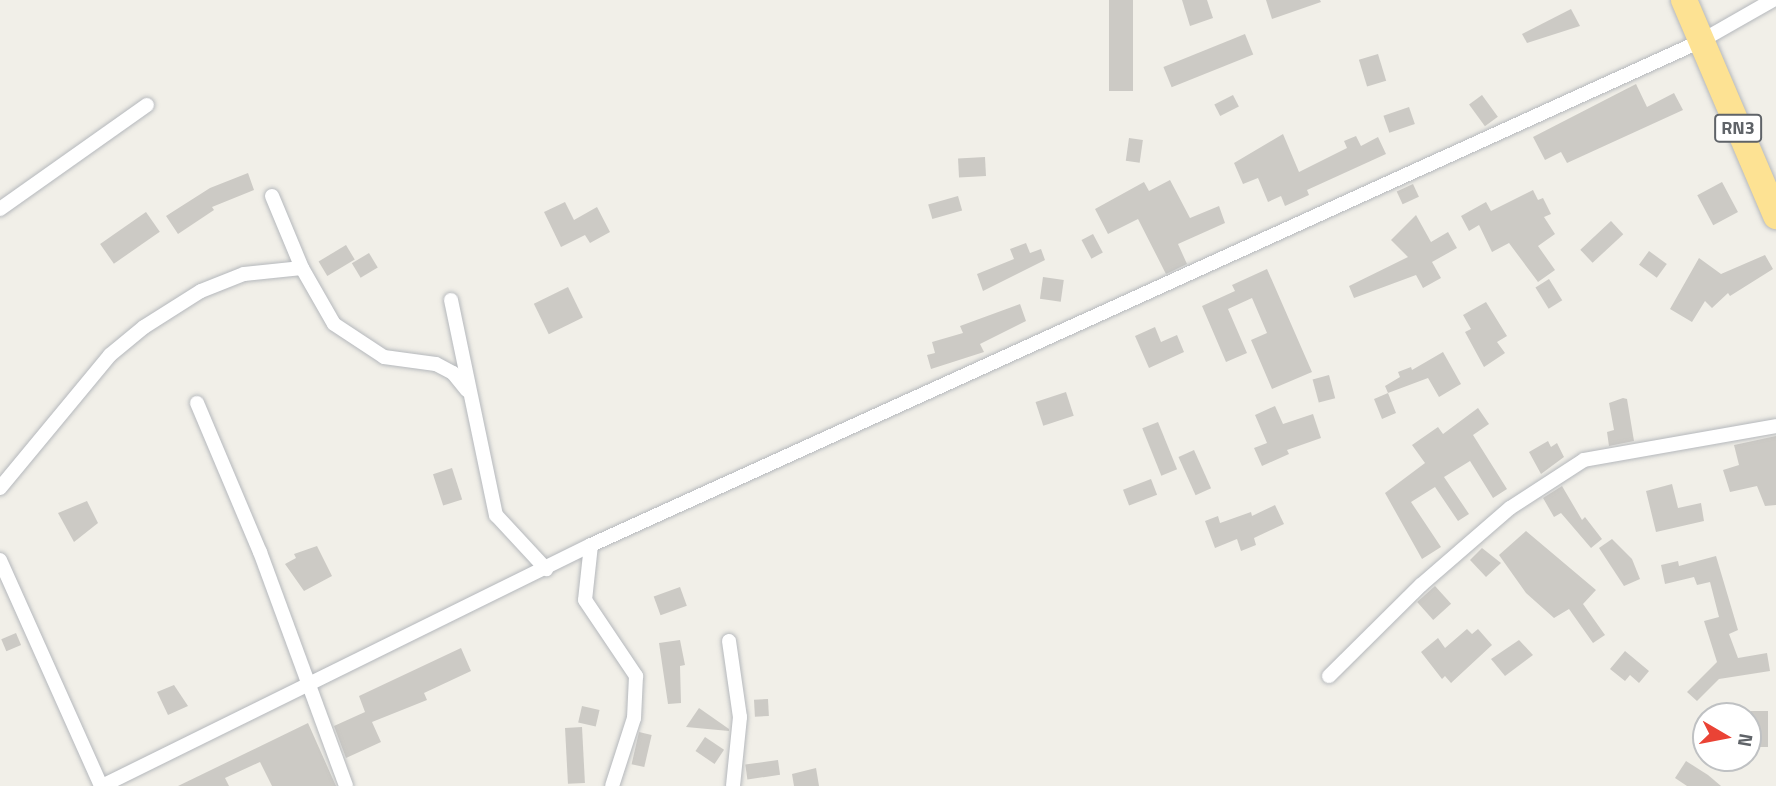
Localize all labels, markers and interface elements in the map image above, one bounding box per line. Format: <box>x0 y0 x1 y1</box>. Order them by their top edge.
road number: RN3 <box>1714 113 1762 142</box>
north arrow <box>1692 702 1762 772</box>
text: N <box>1731 731 1762 749</box>

